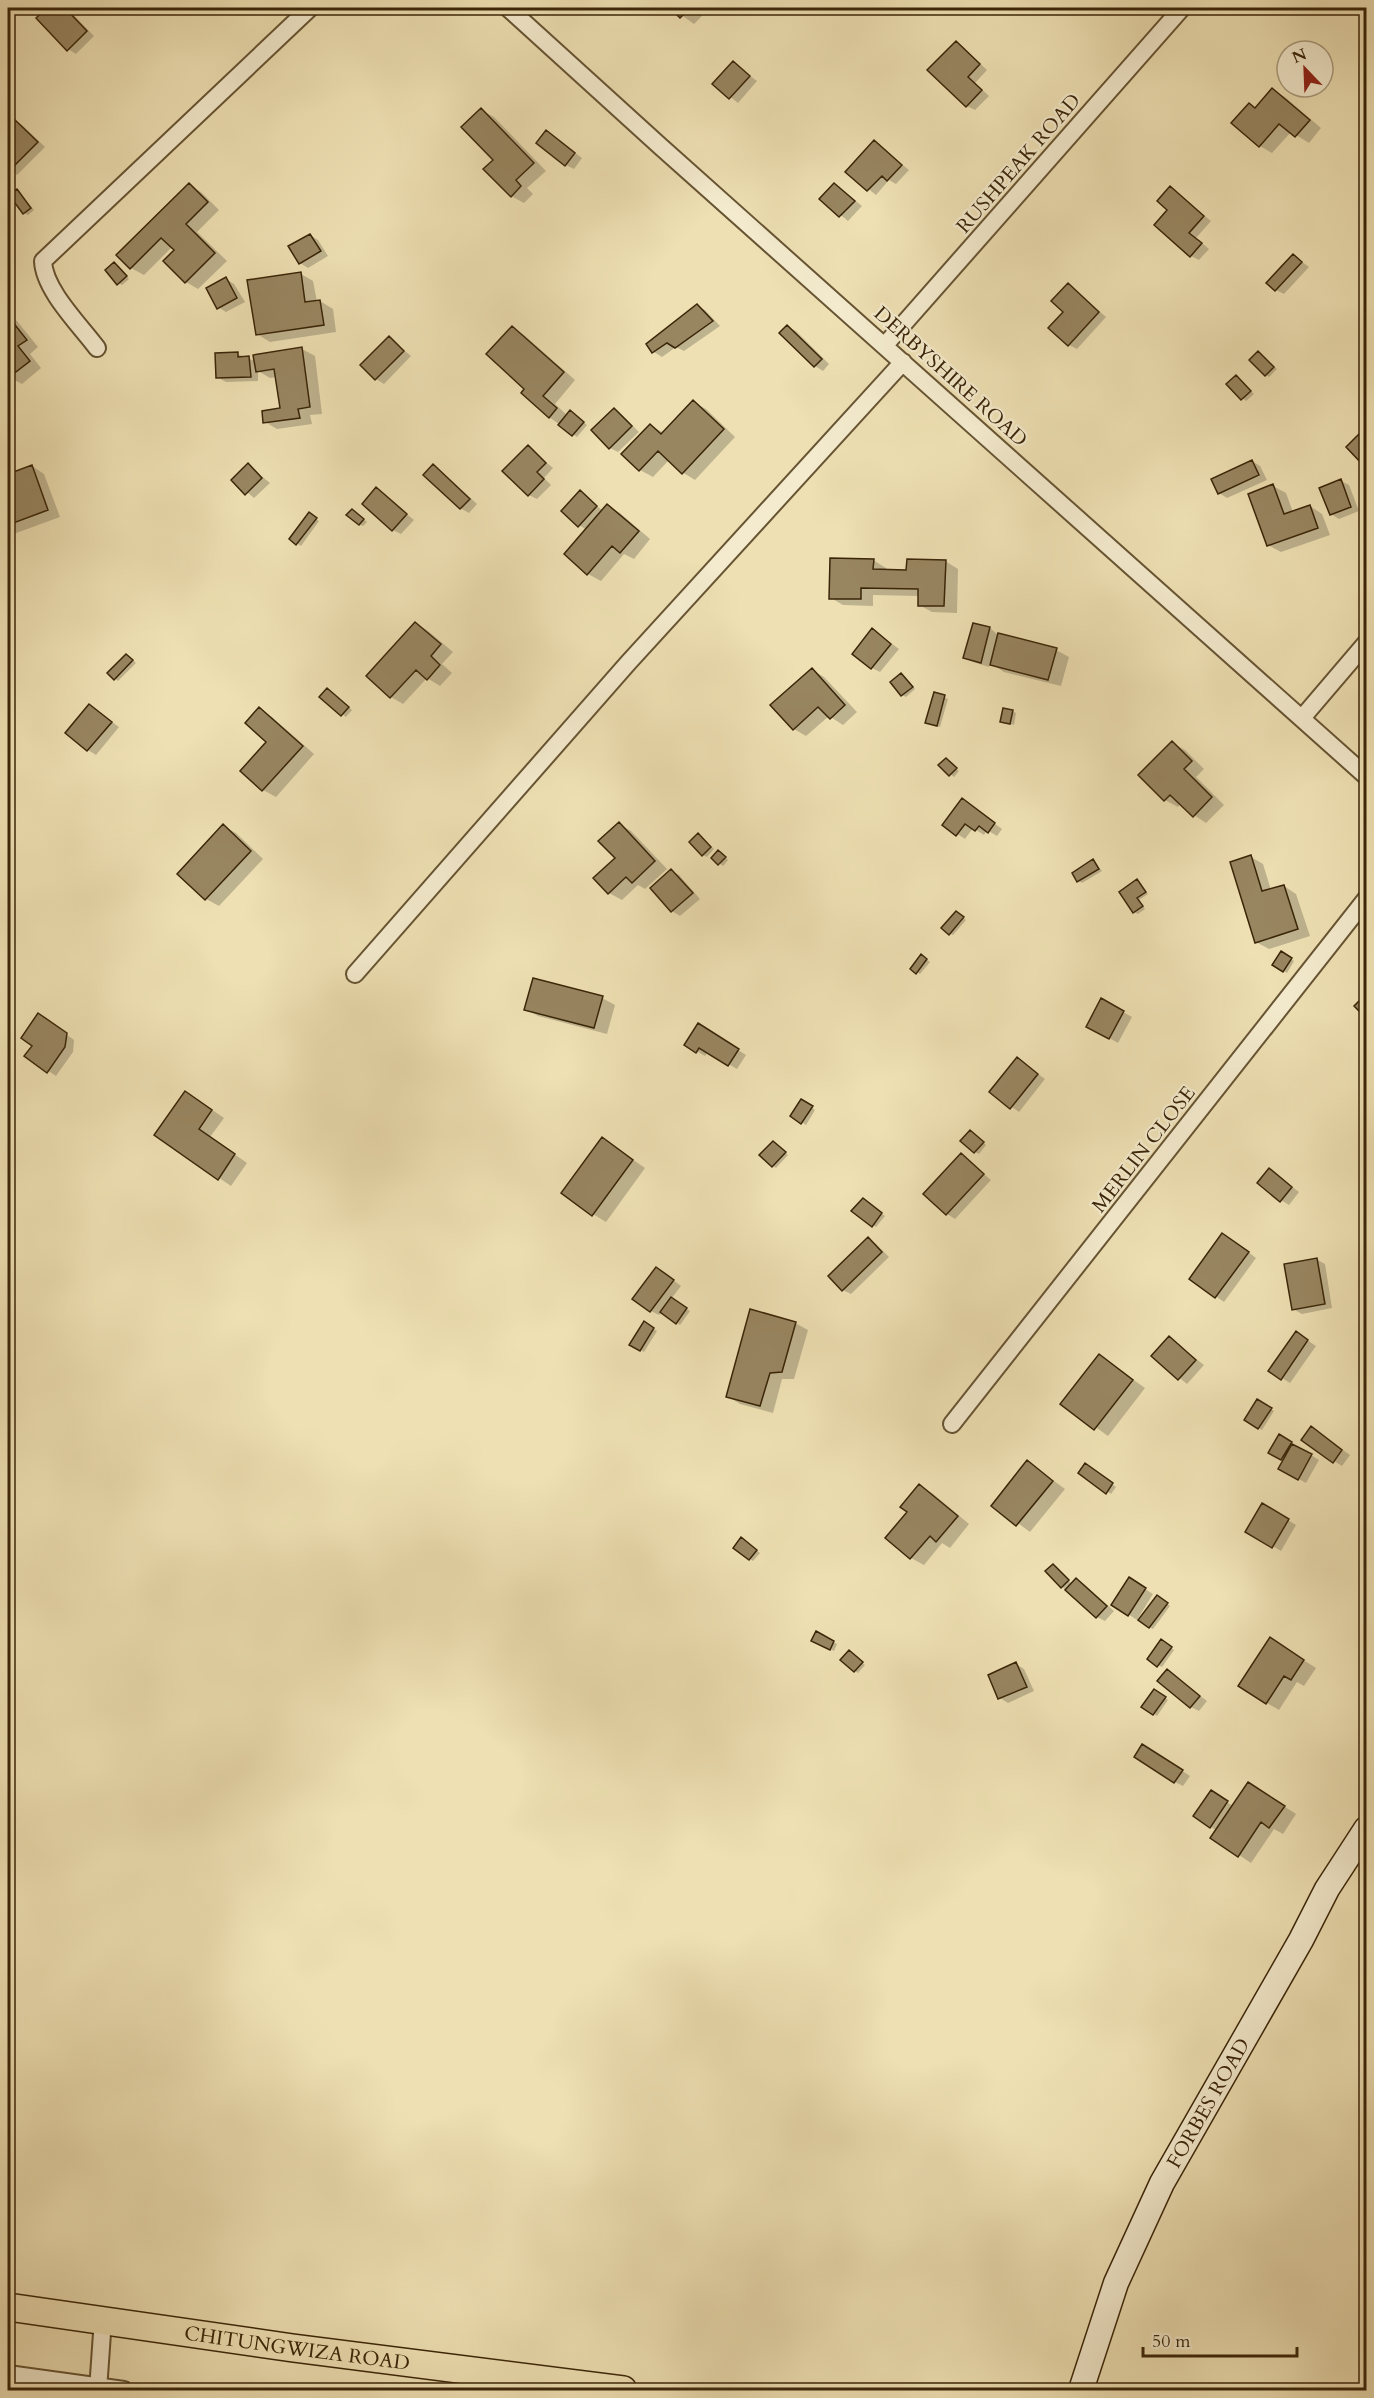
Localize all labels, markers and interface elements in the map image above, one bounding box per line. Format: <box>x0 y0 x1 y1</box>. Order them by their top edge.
north arrow <box>1275 39 1335 99</box>
text: N <box>1289 43 1310 69</box>
street label: RUSHPEAK ROAD <box>950 88 1087 239</box>
street label: DERBYSHIRE ROAD <box>868 300 1033 453</box>
street label: MERLIN CLOSE <box>1086 1081 1201 1218</box>
street label: FORBES ROAD <box>1160 2033 1256 2173</box>
street label: CHITUNGWIZA ROAD <box>183 2320 411 2377</box>
scale bar <box>1143 2320 1298 2358</box>
text: 50 m <box>1152 2329 1191 2354</box>

